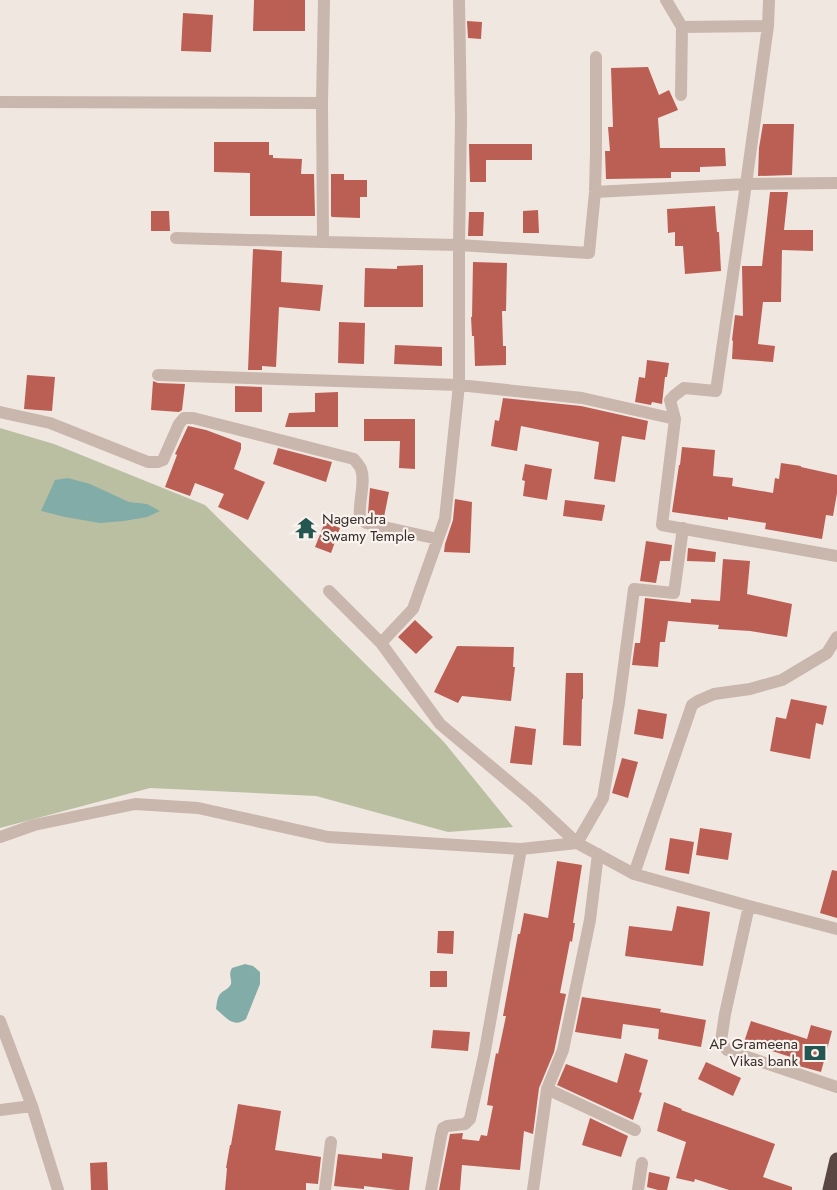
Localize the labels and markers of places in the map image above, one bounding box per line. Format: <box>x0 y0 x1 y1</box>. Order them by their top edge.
place label: Nagendra Swamy Temple <box>322 508 415 547</box>
temple icon: Nagendra Swamy Temple <box>293 515 319 541</box>
place label: AP Grameena Vikas bank <box>709 1033 798 1072</box>
bank icon: AP Grameena Vikas bank <box>802 1040 828 1066</box>

